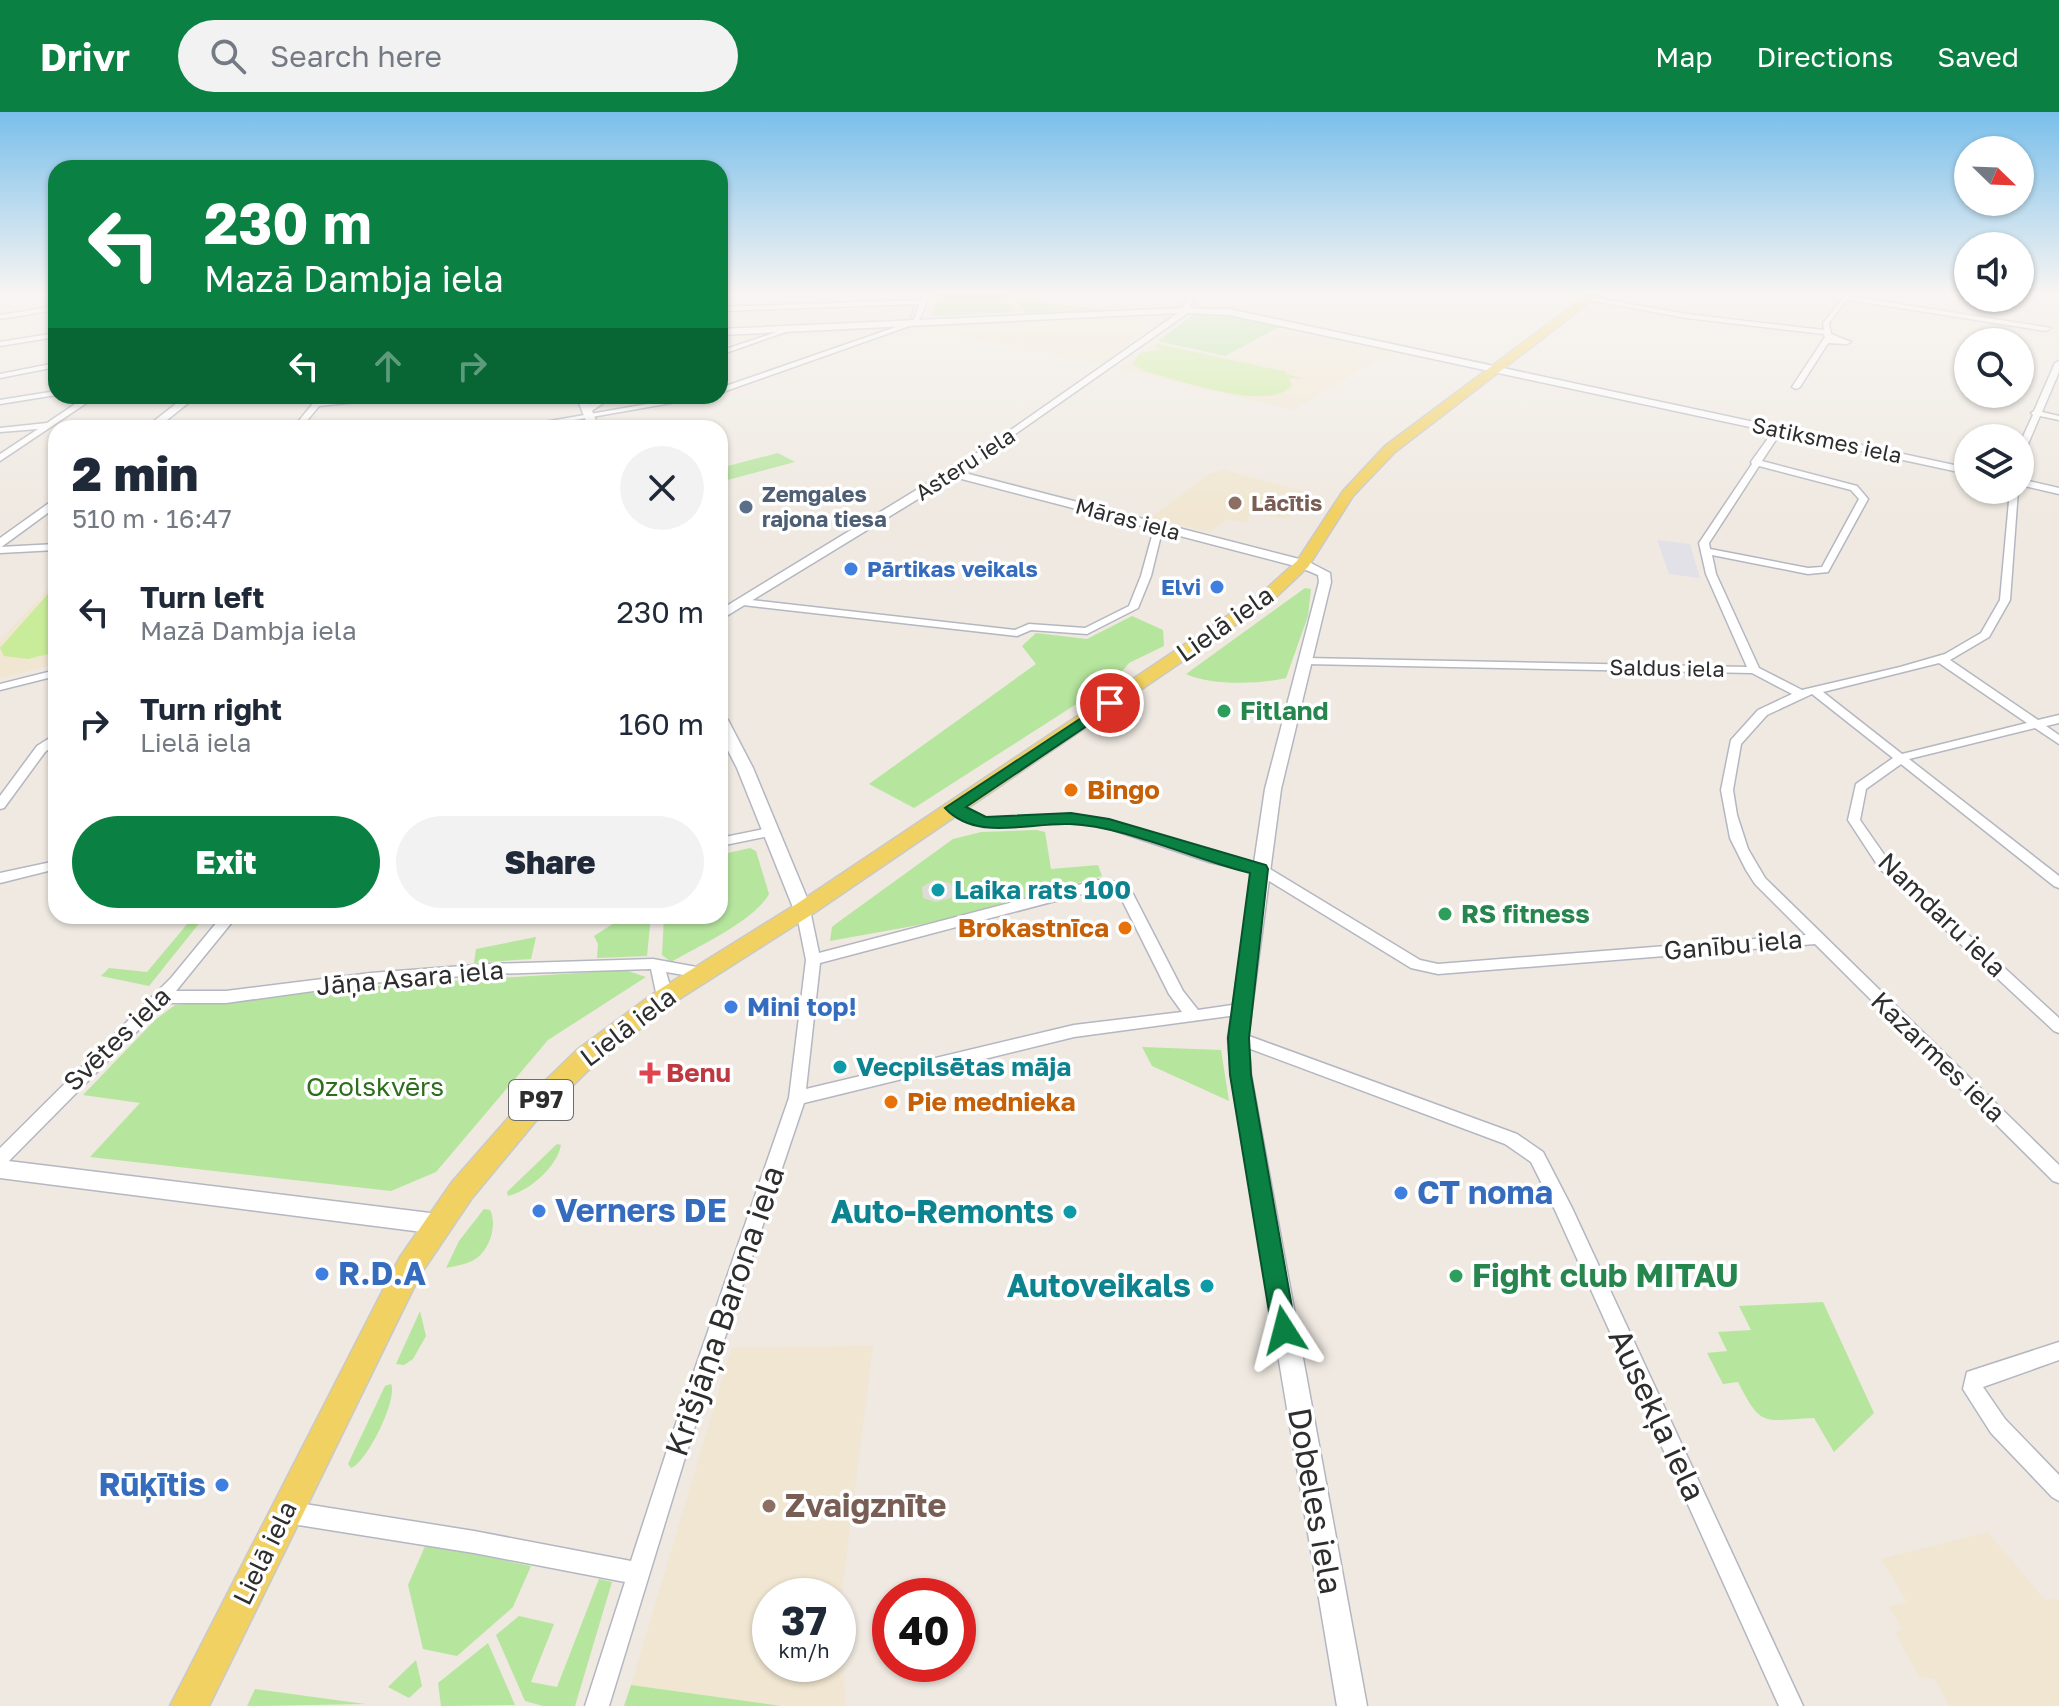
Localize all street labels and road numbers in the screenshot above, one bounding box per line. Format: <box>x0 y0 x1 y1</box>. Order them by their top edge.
street label: Satiksmes iela <box>1750 410 1905 469</box>
street label: Asteru iela <box>910 421 1020 506</box>
street label: Māras iela <box>1073 492 1184 545</box>
street label: Lielā iela <box>1170 579 1279 668</box>
street label: Saldus iela <box>1609 653 1725 682</box>
street label: Namdaru iela <box>1872 846 2013 983</box>
street label: Ganību iela <box>1662 923 1804 966</box>
street label: Jāņa Asara iela <box>315 954 505 1001</box>
street label: Svētes iela <box>57 980 176 1097</box>
street label: Lielā iela <box>574 981 682 1073</box>
street label: Kazarmes iela <box>1865 985 2012 1128</box>
road number: P97 <box>509 1080 573 1120</box>
street label: Krišjāņa Barona iela <box>657 1160 792 1461</box>
street label: Ausekļa iela <box>1601 1322 1714 1507</box>
street label: Dobeles iela <box>1281 1405 1351 1597</box>
street label: Lielā iela <box>226 1496 303 1610</box>

